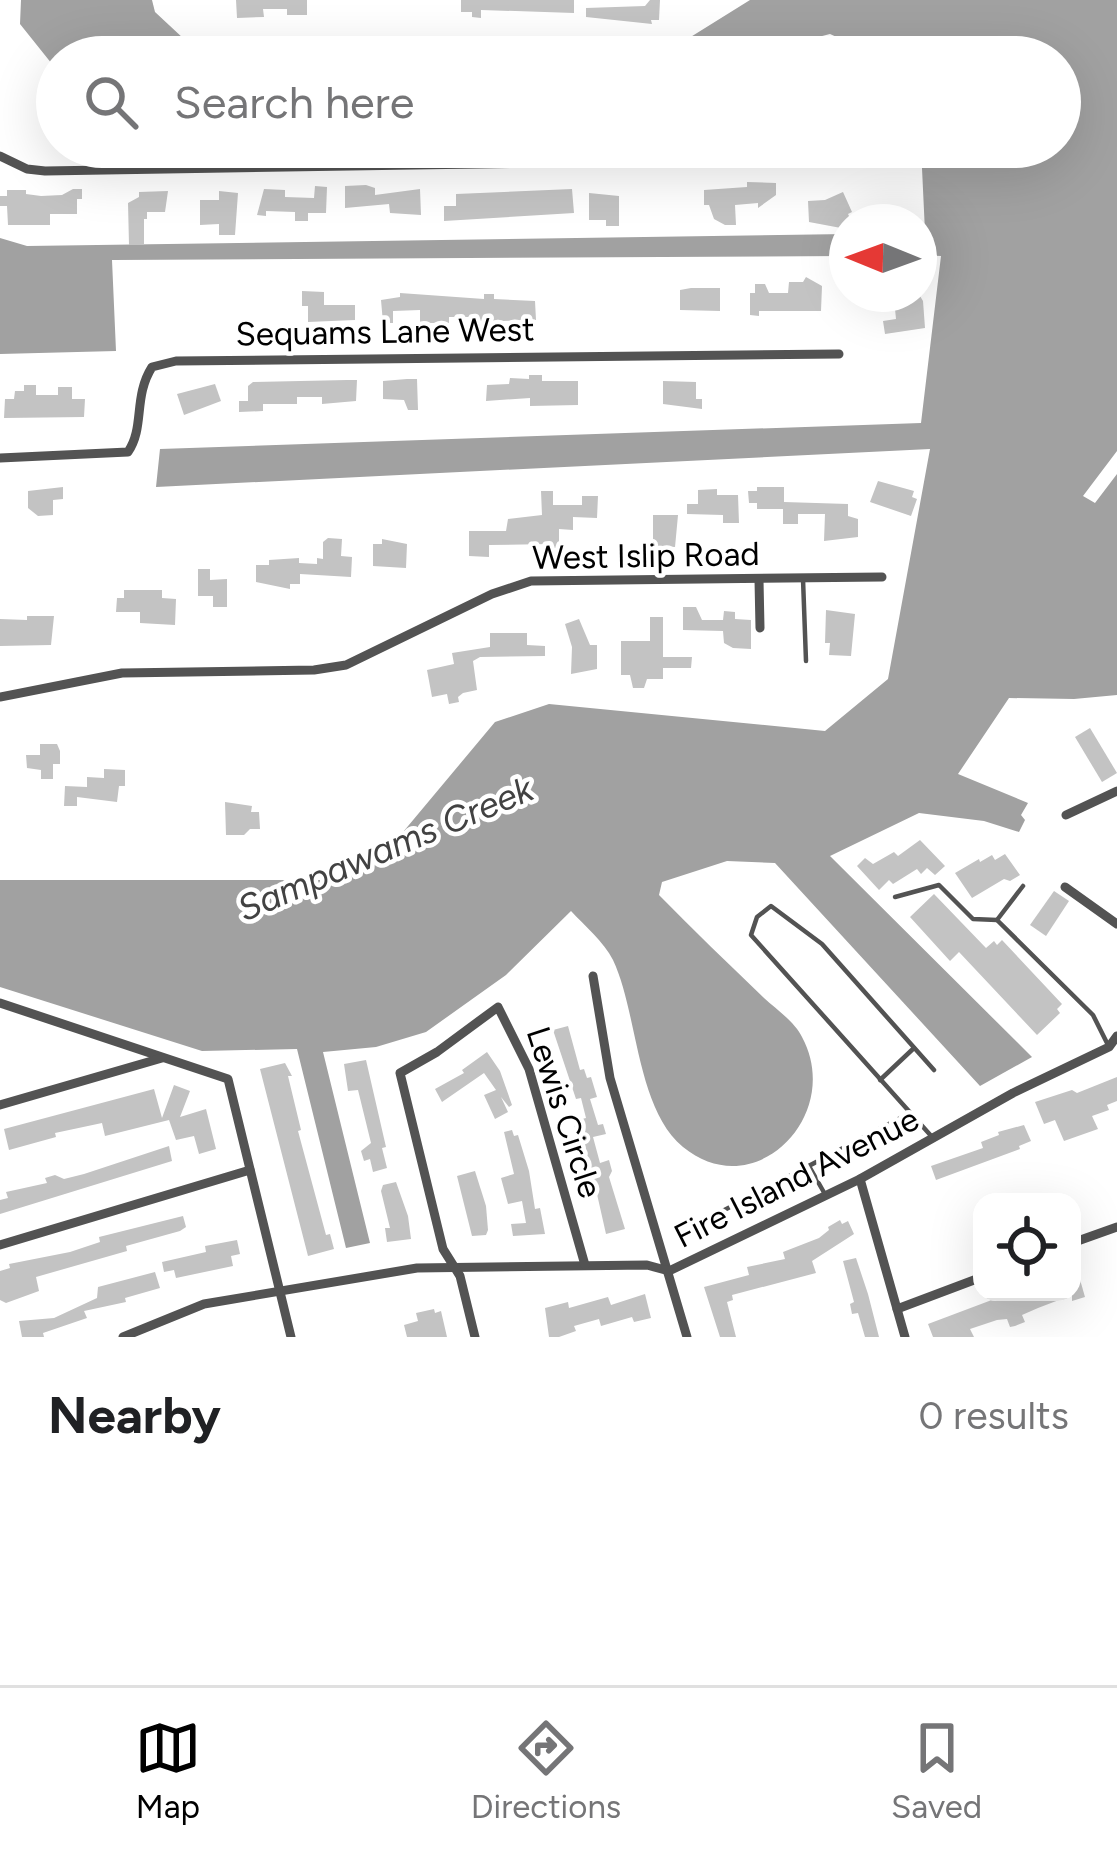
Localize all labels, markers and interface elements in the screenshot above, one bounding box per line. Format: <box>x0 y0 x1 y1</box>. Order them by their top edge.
search box <box>36 36 1081 168</box>
icon: search <box>78 69 144 135</box>
text: Search here <box>174 75 414 129</box>
north arrow <box>829 204 937 312</box>
street label: Sequams Lane West <box>235 309 535 354</box>
street label: West Islip Road <box>532 534 760 577</box>
water label: Sampawams Creek <box>231 766 541 930</box>
street label: Lewis Circle <box>519 1022 611 1203</box>
street label: Fire Island Avenue <box>668 1099 925 1256</box>
map controls <box>973 1193 1081 1301</box>
button: locate <box>973 1193 1081 1301</box>
text: Nearby <box>48 1385 221 1446</box>
text: 0 results <box>918 1392 1069 1439</box>
tab: Map <box>135 1715 201 1826</box>
tab: Directions <box>471 1715 621 1826</box>
tab: Saved <box>891 1715 982 1826</box>

